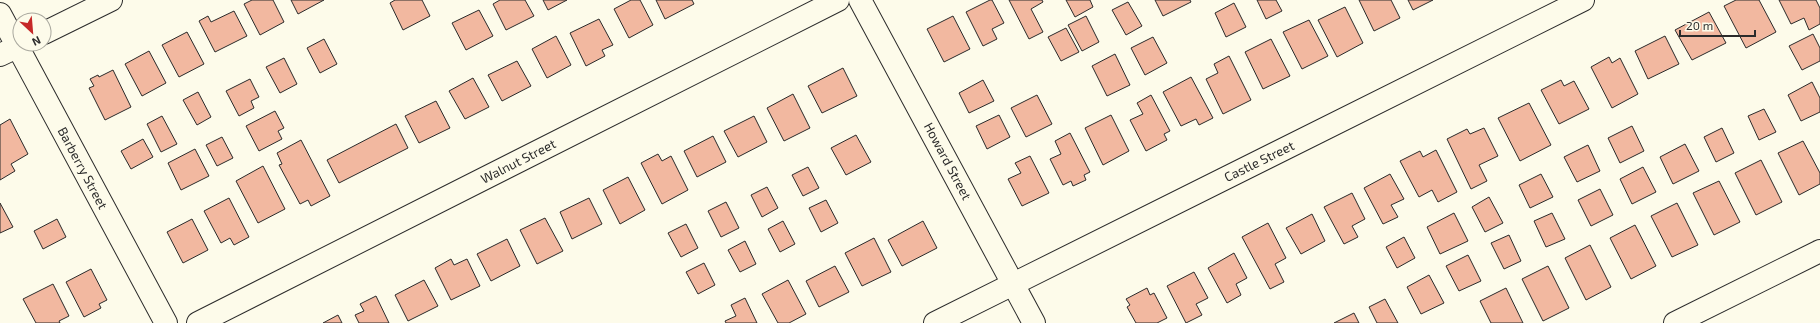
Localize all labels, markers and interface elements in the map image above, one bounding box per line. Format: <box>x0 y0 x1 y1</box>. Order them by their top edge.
north arrow <box>12 12 52 52</box>
scale bar <box>1680 12 1755 38</box>
text: 20 m <box>1686 18 1713 32</box>
text: N <box>30 34 43 49</box>
street label: Howard Street <box>921 120 975 202</box>
street label: Barberry Street <box>55 124 111 212</box>
street label: Walnut Street <box>478 135 558 187</box>
street label: Castle Street <box>1221 137 1297 185</box>

